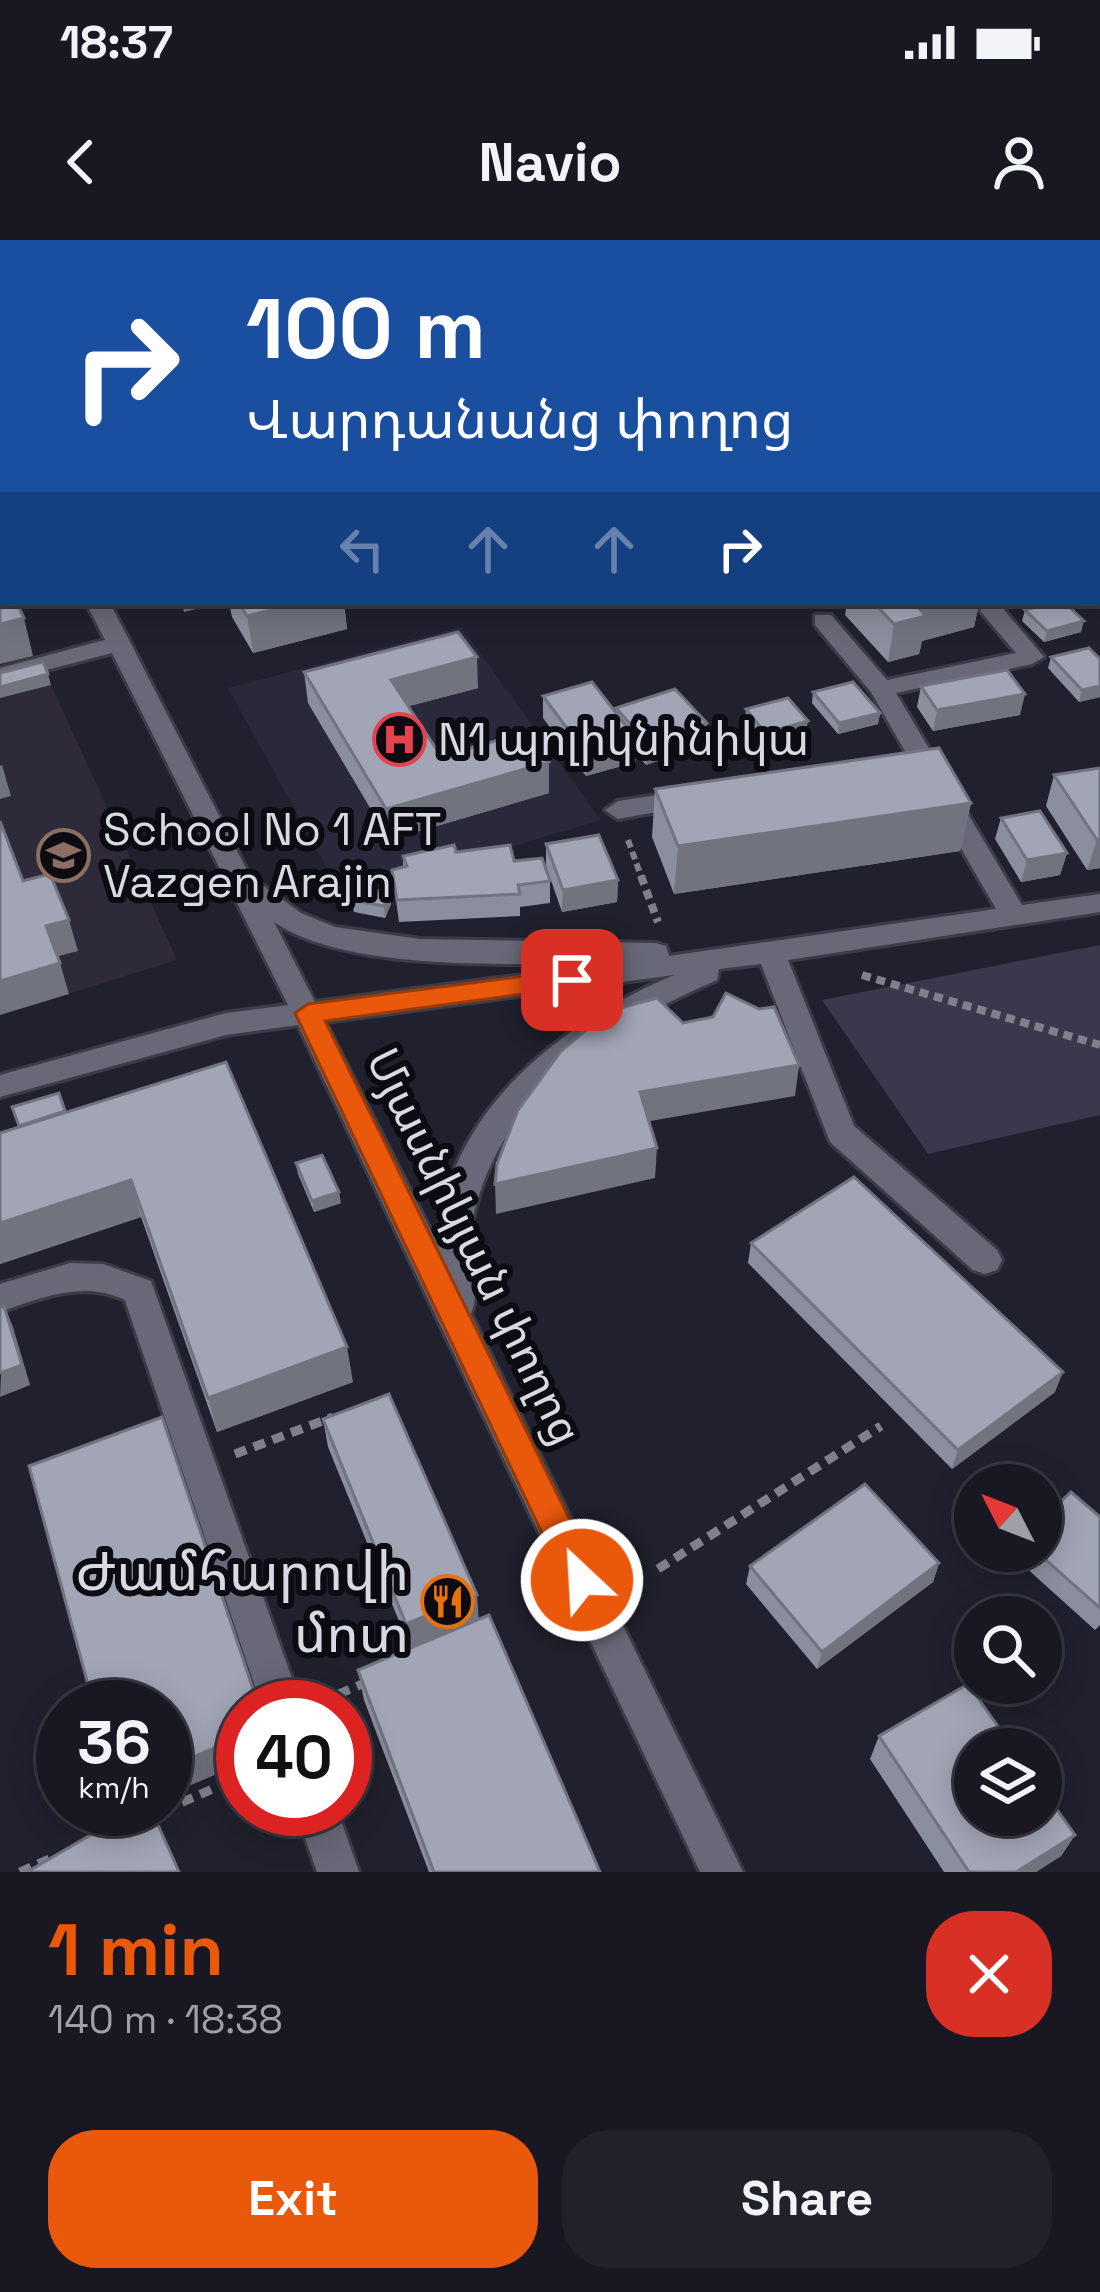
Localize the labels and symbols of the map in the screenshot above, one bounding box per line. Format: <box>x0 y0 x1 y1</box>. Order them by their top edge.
hospital icon: N1 պոլիկնինիկա <box>371 711 427 767</box>
place label: N1 պոլիկնինիկա <box>438 711 809 768</box>
place label: School No 1 AFT Vazgen Arajin <box>103 801 441 910</box>
school or university icon: School No 1 AFT Vazgen Arajin <box>36 827 92 883</box>
pin <box>521 929 623 1031</box>
street label: Մյասնիկյան փողոց <box>354 1039 595 1454</box>
north arrow <box>954 1464 1062 1572</box>
position arrow <box>519 1517 645 1643</box>
place label: Ժամհարովի մոտ <box>75 1537 409 1668</box>
restaurant icon: Ժամհարովի մոտ <box>420 1574 476 1630</box>
speed limit sign: 40 <box>216 1680 372 1836</box>

